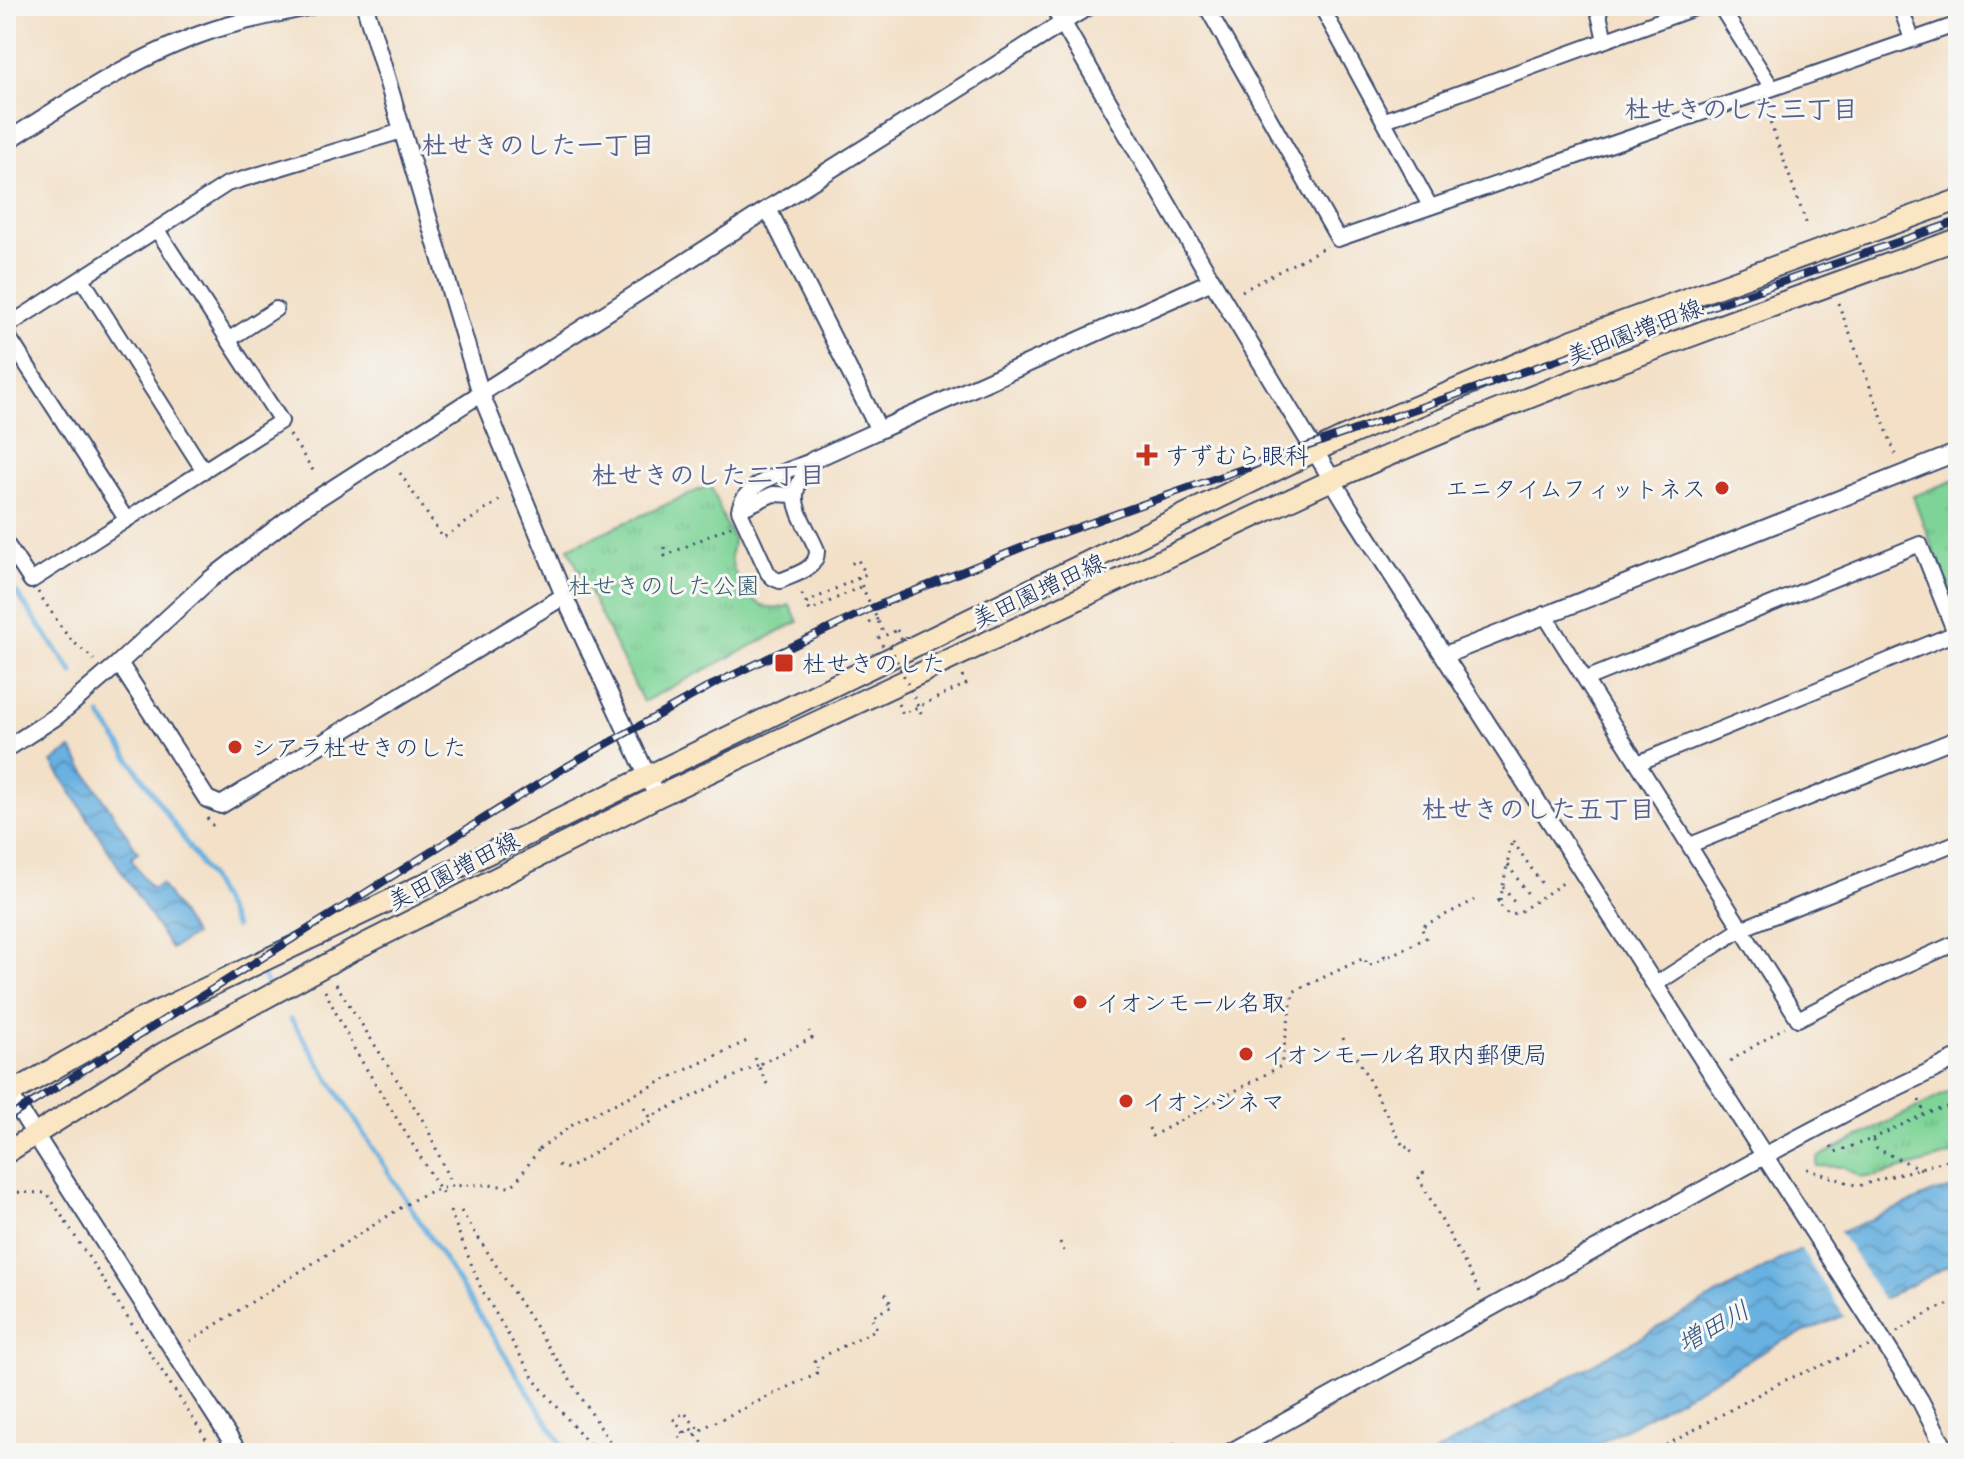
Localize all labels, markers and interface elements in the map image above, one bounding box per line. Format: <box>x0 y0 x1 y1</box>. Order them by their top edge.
district label: 杜せきのした三丁目 <box>1624 92 1858 125</box>
district label: 杜せきのした一丁目 <box>421 128 655 161</box>
street label: 美田園増田線 <box>1561 291 1707 371</box>
place label: すずむら眼科 <box>1165 440 1309 470</box>
marker: すずむら眼科 <box>1136 444 1158 466</box>
district label: 杜せきのした二丁目 <box>591 458 825 491</box>
place label: エニタイムフィットネス <box>1445 473 1706 503</box>
marker: エニタイムフィットネス <box>1713 479 1731 497</box>
street label: 美田園増田線 <box>966 546 1110 634</box>
park label: 杜せきのした公園 <box>568 570 760 600</box>
place label: 杜せきのした <box>802 648 946 678</box>
marker: 杜せきのした <box>773 652 795 674</box>
place label: シアラ杜せきのした <box>251 732 467 762</box>
marker: シアラ杜せきのした <box>226 738 244 756</box>
district label: 杜せきのした五丁目 <box>1421 792 1655 825</box>
street label: 美田園増田線 <box>382 824 524 916</box>
place label: イオンモール名取 <box>1096 987 1286 1017</box>
marker: イオンモール名取 <box>1071 993 1089 1011</box>
place label: イオンモール名取内郵便局 <box>1262 1039 1548 1069</box>
marker: イオンモール名取内郵便局 <box>1237 1045 1255 1063</box>
place label: イオンシネマ <box>1142 1086 1285 1116</box>
marker: イオンシネマ <box>1117 1092 1135 1110</box>
water label: 増田川 <box>1671 1293 1755 1359</box>

